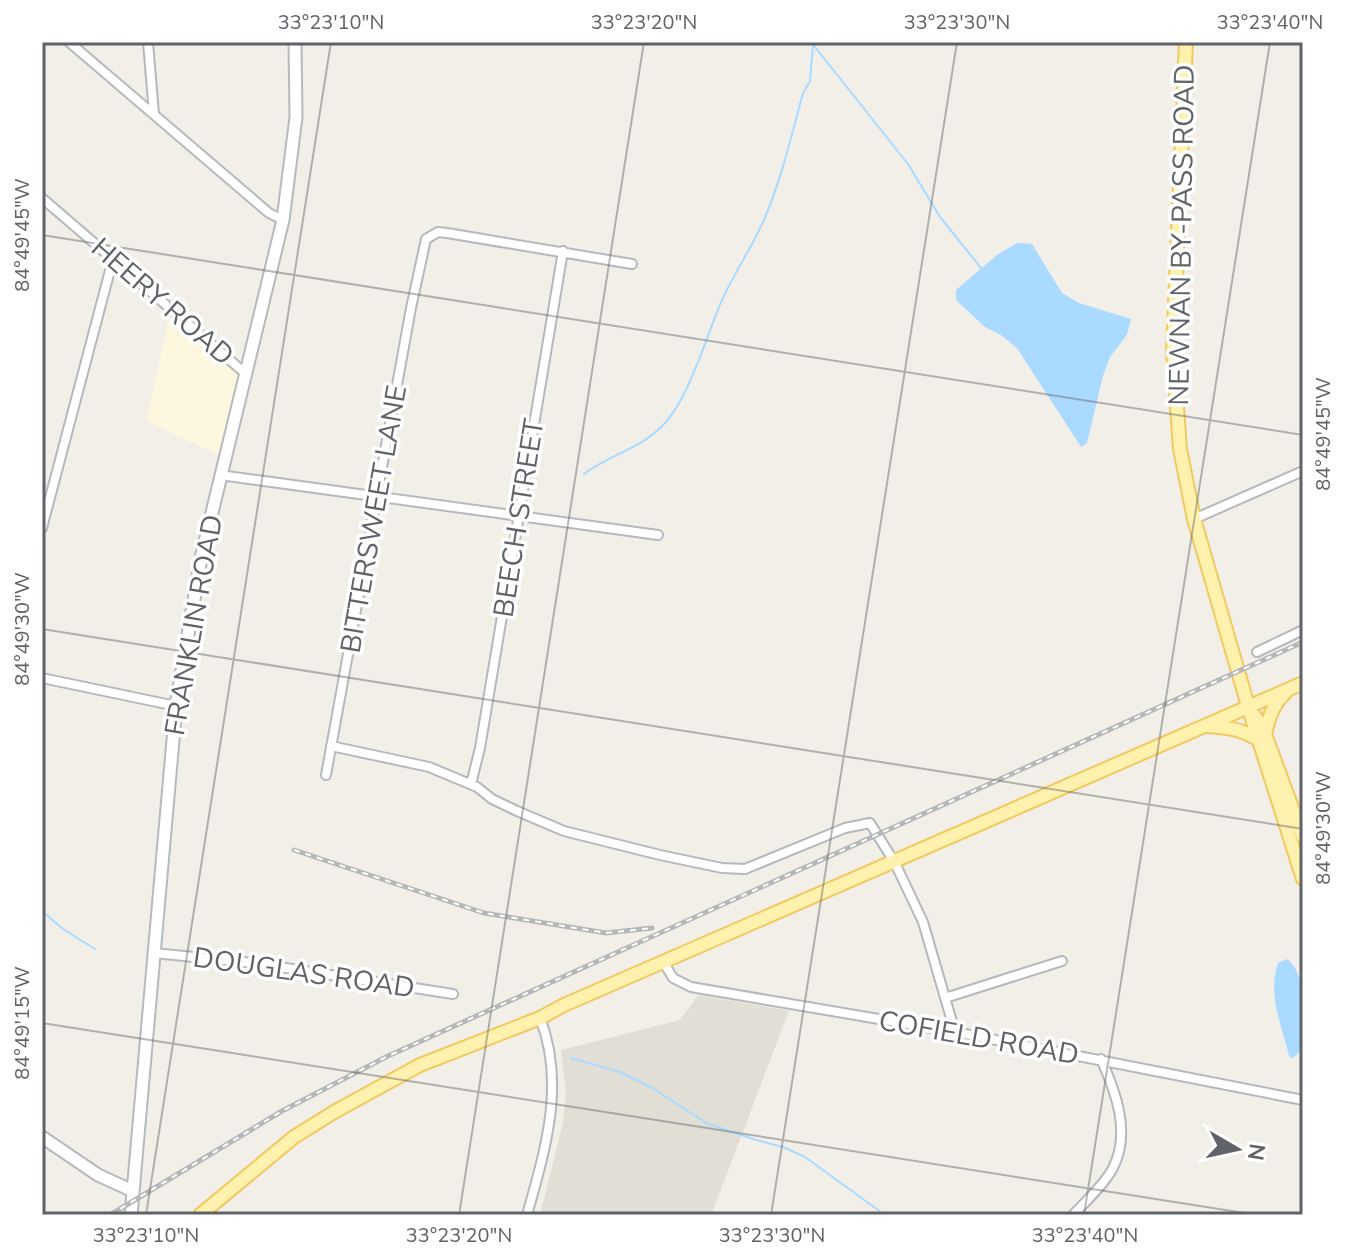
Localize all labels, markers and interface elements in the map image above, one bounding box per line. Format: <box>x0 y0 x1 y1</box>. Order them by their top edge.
text: 33°23'10"N <box>278 9 384 36</box>
text: 33°23'20"N <box>591 9 697 36</box>
text: 33°23'30"N <box>904 9 1010 36</box>
text: 33°23'40"N <box>1217 9 1323 36</box>
street label: NEWNAN BY-PASS ROAD <box>1160 64 1204 406</box>
text: 84°49'45"W <box>9 178 36 292</box>
street label: HEERY ROAD <box>83 229 242 374</box>
text: 84°49'45"W <box>1310 377 1337 491</box>
street label: BITTERSWEET LANE <box>332 382 416 656</box>
street label: BEECH STREET <box>485 416 553 620</box>
street label: FRANKLIN ROAD <box>156 512 232 739</box>
text: 84°49'30"W <box>9 572 36 686</box>
text: 84°49'30"W <box>1310 771 1337 885</box>
street label: DOUGLAS ROAD <box>191 939 417 1007</box>
text: 84°49'15"W <box>9 966 36 1080</box>
street label: COFIELD ROAD <box>876 1002 1082 1074</box>
north arrow <box>1197 1109 1277 1189</box>
text: N <box>1240 1141 1272 1162</box>
text: 33°23'10"N <box>93 1222 199 1249</box>
text: 33°23'20"N <box>406 1222 512 1249</box>
text: 33°23'30"N <box>719 1222 825 1249</box>
text: 33°23'40"N <box>1032 1222 1138 1249</box>

